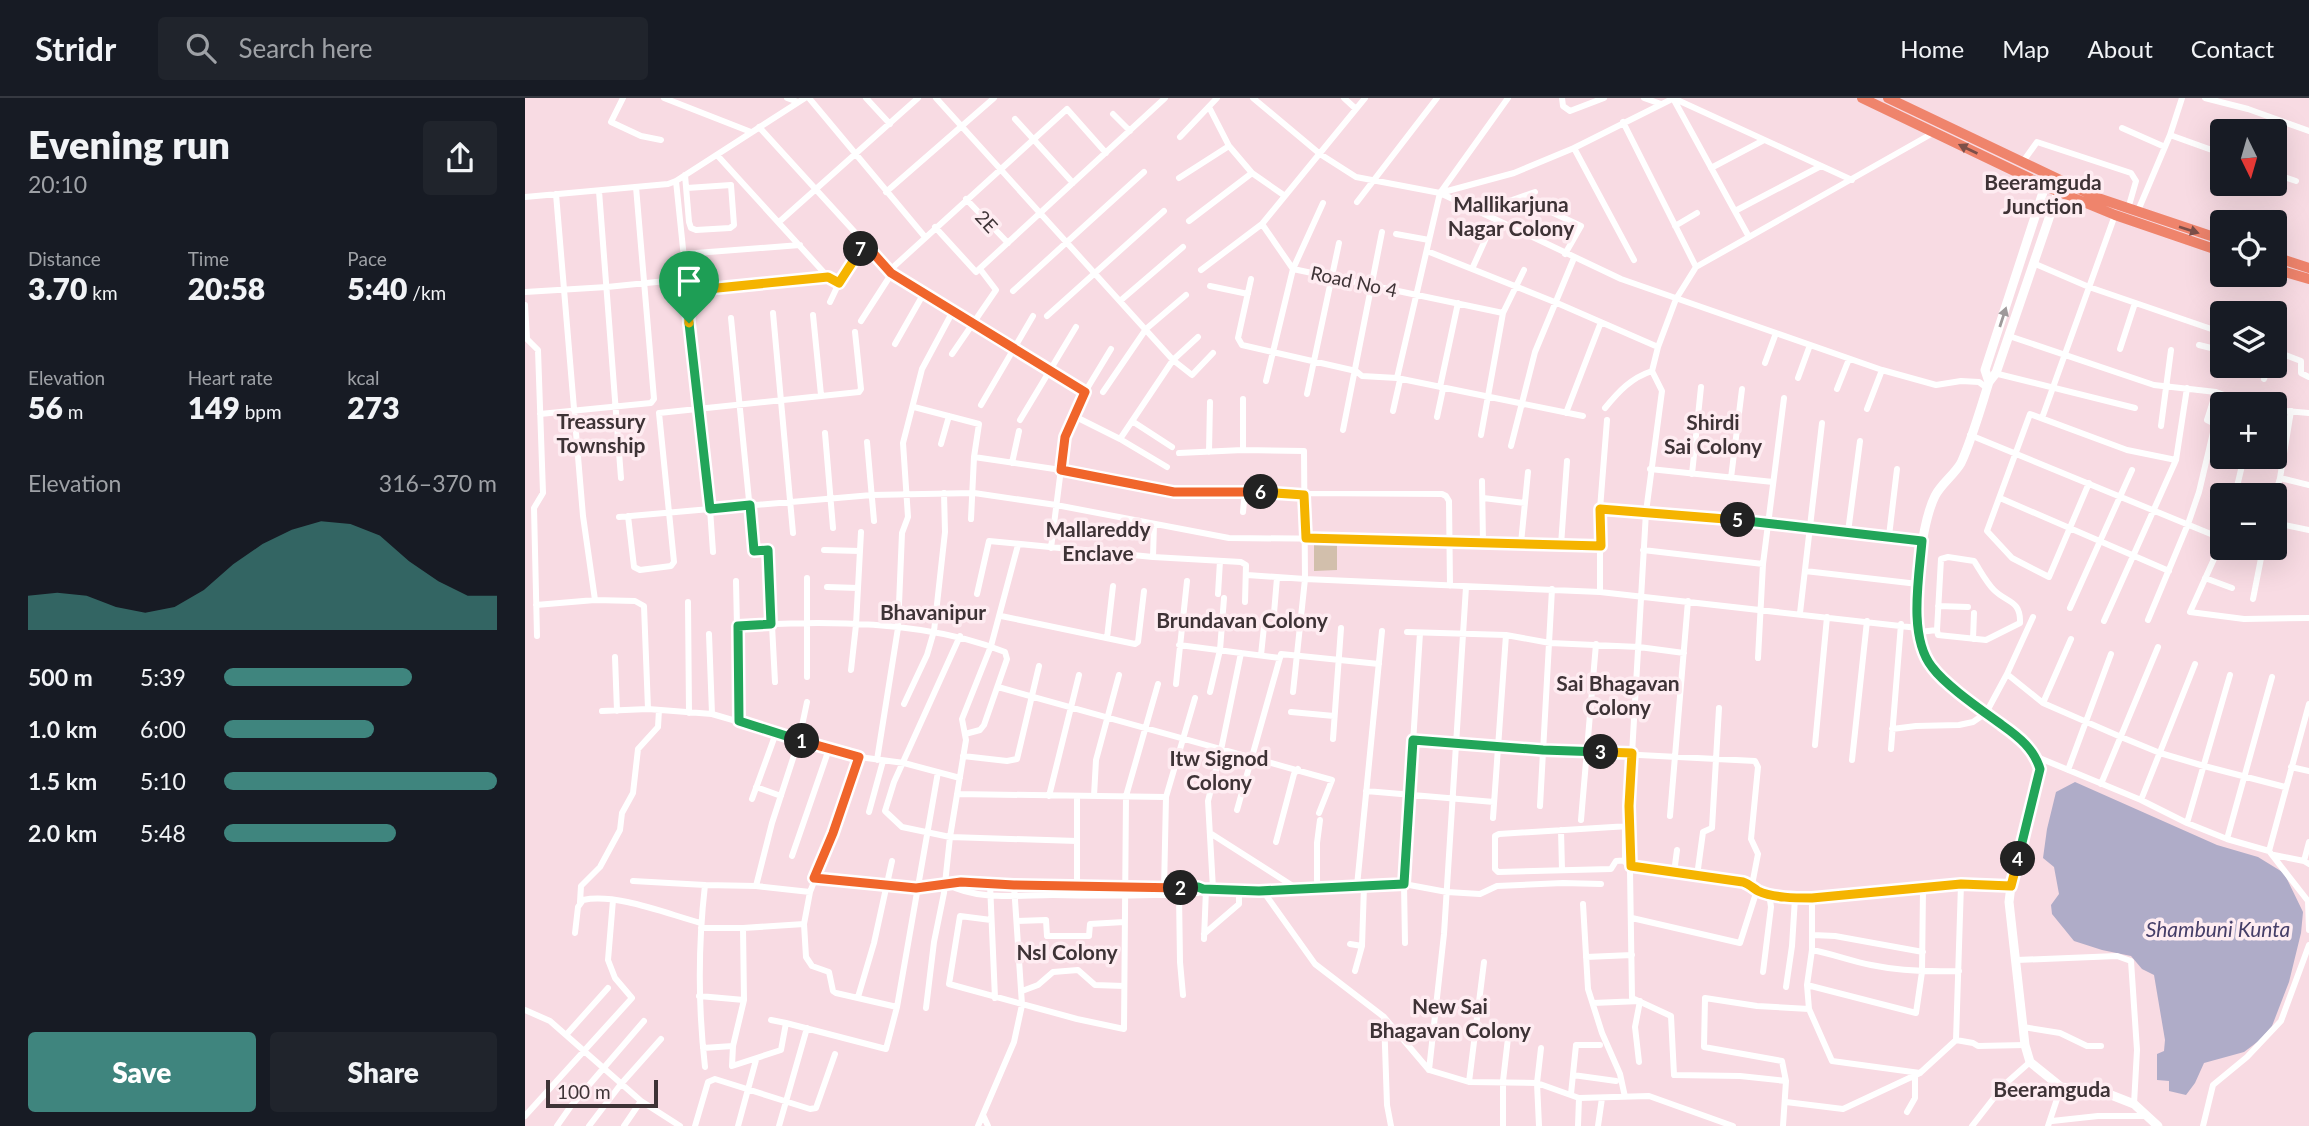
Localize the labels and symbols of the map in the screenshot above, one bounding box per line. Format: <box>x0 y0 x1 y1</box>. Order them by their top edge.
north arrow <box>2210 119 2287 196</box>
one-way arrow <box>1958 144 1978 155</box>
district label: Beeramguda Junction <box>1984 169 2102 218</box>
district label: Mallikarjuna Nagar Colony <box>1448 191 1575 240</box>
street label: 2E <box>971 205 1003 237</box>
one-way arrow <box>2179 225 2200 236</box>
pin: 7 <box>843 232 879 266</box>
pin <box>659 251 719 323</box>
street label: Road No 4 <box>1309 261 1399 301</box>
one-way arrow <box>1998 306 2008 327</box>
district label: Treassury Township <box>556 408 646 457</box>
district label: Shirdi Sai Colony <box>1664 409 1763 458</box>
pin: 6 <box>1243 474 1279 510</box>
pin: 5 <box>1721 502 1755 538</box>
district label: Mallareddy Enclave <box>1046 516 1151 565</box>
district label: Bhavanipur <box>880 599 986 624</box>
district label: Brundavan Colony <box>1156 607 1329 632</box>
district label: Sai Bhagavan Colony <box>1556 670 1680 719</box>
pin: 1 <box>785 724 819 758</box>
pin: 3 <box>1583 734 1619 770</box>
district label: Itw Signod Colony <box>1170 745 1269 794</box>
pin: 4 <box>2001 842 2035 876</box>
pin: 2 <box>1163 870 1199 906</box>
water label: Shambuni Kunta <box>2146 916 2290 941</box>
district label: Nsl Colony <box>1016 939 1118 964</box>
district label: New Sai Bhagavan Colony <box>1369 993 1532 1042</box>
district label: Beeramguda <box>1993 1076 2111 1101</box>
scale bar <box>546 1077 658 1109</box>

